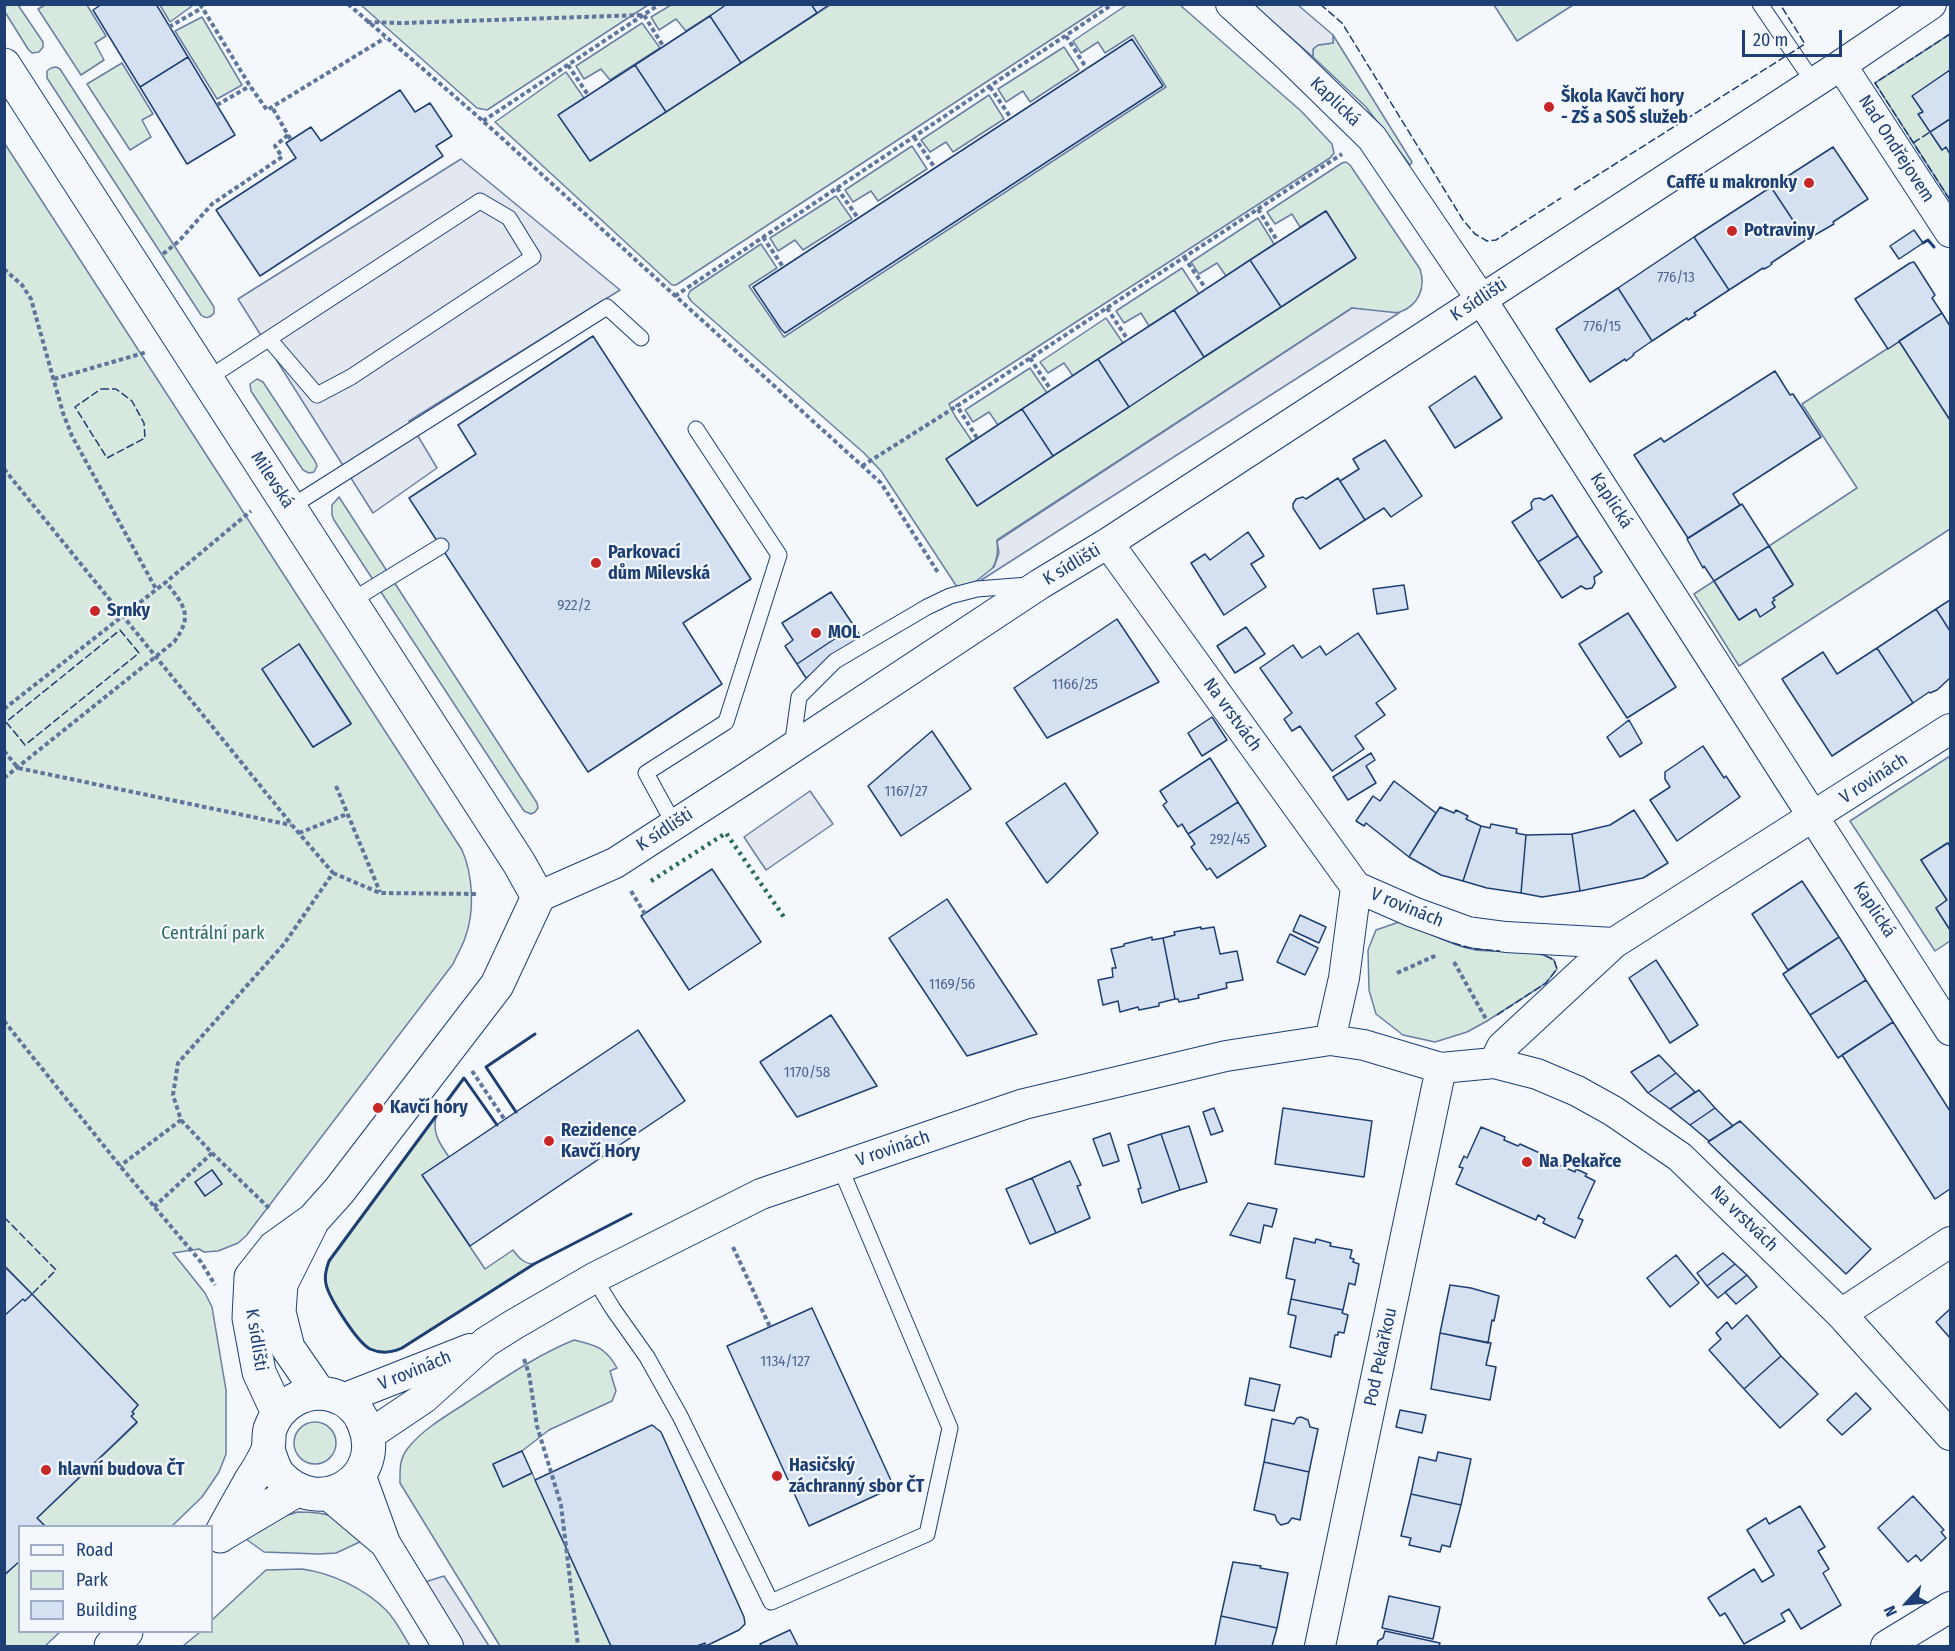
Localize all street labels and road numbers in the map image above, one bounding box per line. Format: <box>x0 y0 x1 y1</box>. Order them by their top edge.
street label: Kaplická <box>1305 73 1365 131</box>
street label: Nad Ondřejovem <box>1853 91 1939 207</box>
street label: K sídlišti <box>1447 274 1511 326</box>
street label: Milevská <box>246 448 298 512</box>
street label: Kaplická <box>1585 469 1637 533</box>
street label: K sídlišti <box>1039 540 1105 590</box>
street label: Na vrstvách <box>1198 674 1266 756</box>
street label: V rovinách <box>1836 749 1912 809</box>
street label: K sídlišti <box>633 804 697 856</box>
street label: Kaplická <box>1848 878 1900 942</box>
street label: V rovinách <box>1367 884 1447 932</box>
street label: V rovinách <box>853 1126 933 1172</box>
street label: Na vrstvách <box>1706 1182 1782 1256</box>
street label: Pod Pekařkou <box>1360 1306 1402 1408</box>
street label: K sídlišti <box>240 1307 272 1373</box>
street label: V rovinách <box>375 1347 455 1395</box>

